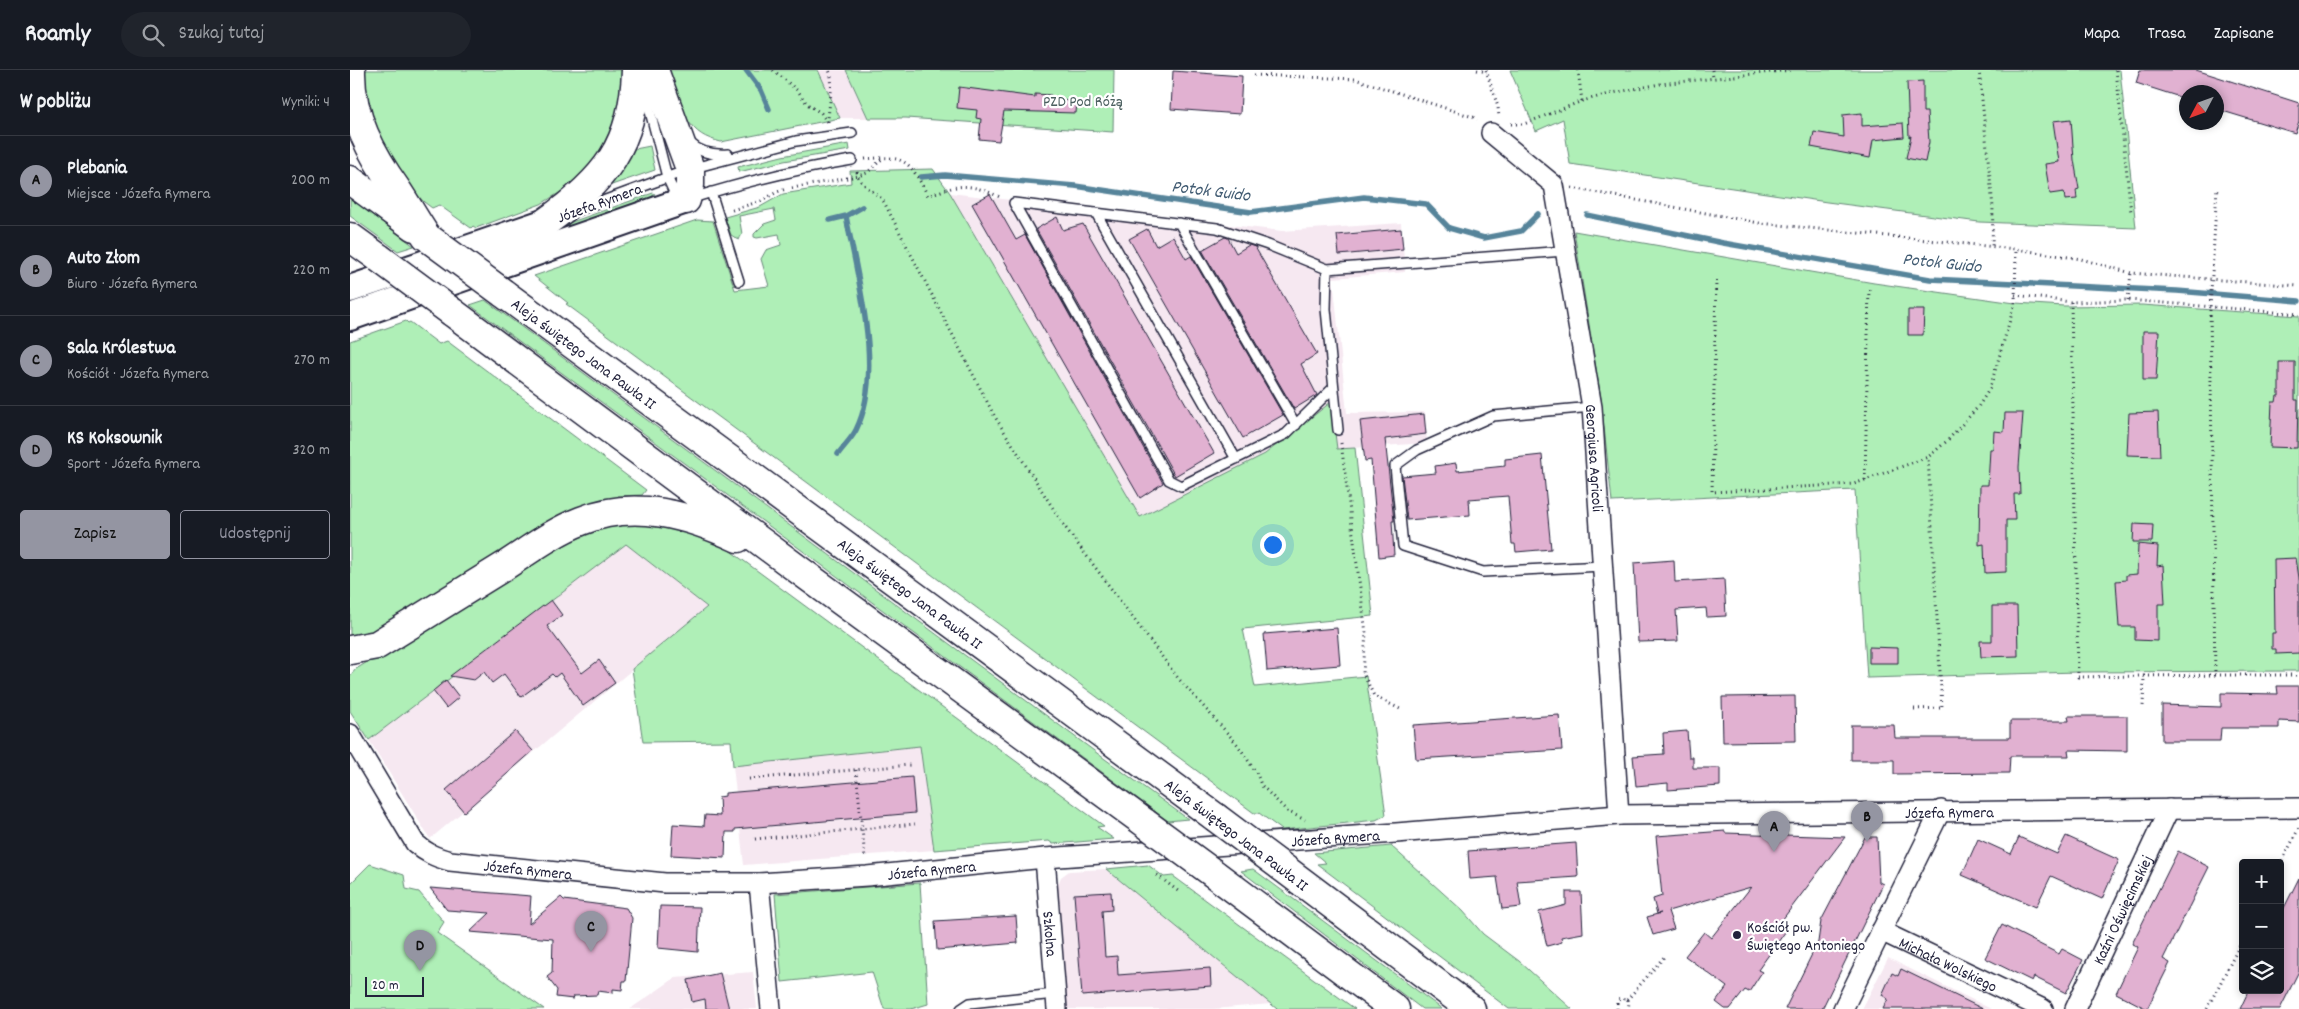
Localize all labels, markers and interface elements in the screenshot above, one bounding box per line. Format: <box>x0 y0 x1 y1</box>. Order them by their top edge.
search box <box>121 12 471 57</box>
text: Roamly <box>25 18 91 52</box>
icon: search <box>139 21 167 49</box>
text: Szukaj tutaj <box>179 21 264 48</box>
text: Mapa <box>2084 22 2119 47</box>
text: Trasa <box>2147 22 2186 47</box>
text: Zapisane <box>2214 22 2274 47</box>
north arrow <box>2179 85 2224 130</box>
text: W pobliżu <box>20 88 91 118</box>
text: Wyniki: 4 <box>282 91 330 114</box>
park label: PZD Pod Różą <box>1043 91 1123 114</box>
text: Plebania <box>67 156 127 183</box>
text: A <box>32 169 40 192</box>
text: 200 m <box>291 169 330 192</box>
water label: Potok Guido <box>1170 175 1252 210</box>
street label: Józefa Rymera <box>554 178 646 230</box>
text: Miejsce · Józefa Rymera <box>67 183 210 206</box>
text: Auto Złom <box>67 246 140 273</box>
water label: Potok Guido <box>1901 248 1983 281</box>
text: B <box>32 259 40 282</box>
text: 220 m <box>293 259 330 282</box>
text: Biuro · Józefa Rymera <box>67 273 197 296</box>
street label: Aleja świętego Jana Pawła II <box>505 294 660 416</box>
text: Sala Królestwa <box>67 336 175 363</box>
text: C <box>32 349 40 372</box>
text: 270 m <box>294 349 330 372</box>
text: Kościół · Józefa Rymera <box>67 363 209 386</box>
street label: Georgiusa Agricoli <box>1578 404 1608 513</box>
text: KS Koksownik <box>67 426 162 453</box>
text: D <box>32 439 40 462</box>
text: 320 m <box>293 439 330 462</box>
text: Sport · Józefa Rymera <box>67 453 200 476</box>
button: Zapisz <box>20 510 170 559</box>
button: Udostępnij <box>180 510 330 559</box>
your location <box>1260 532 1286 558</box>
street label: Aleja świętego Jana Pawła II <box>832 534 986 656</box>
street label: Aleja świętego Jana Pawła II <box>1159 774 1312 898</box>
pin: B <box>1851 801 1883 842</box>
street label: Józefa Rymera <box>1905 802 1994 826</box>
pin: A <box>1758 811 1790 852</box>
street label: Józefa Rymera <box>1290 825 1381 854</box>
street label: Kaźni Oświęcimskiej <box>2088 852 2160 969</box>
street label: Józefa Rymera <box>482 856 573 887</box>
street label: Józefa Rymera <box>887 856 978 888</box>
map controls <box>2239 859 2284 994</box>
button: + <box>2239 859 2284 904</box>
button: − <box>2239 904 2284 949</box>
street label: Szkolna <box>1035 910 1062 958</box>
pin: C <box>575 911 607 952</box>
place label: Kościół pw. Świętego Antoniego <box>1747 917 1865 958</box>
marker: Kościół pw. Świętego Antoniego <box>1731 929 1743 941</box>
pin: D <box>404 930 436 971</box>
street label: Michała Wolskiego <box>1895 932 2000 999</box>
button: layers <box>2239 949 2284 994</box>
scale bar <box>365 974 424 997</box>
text: 20 m <box>372 976 399 996</box>

